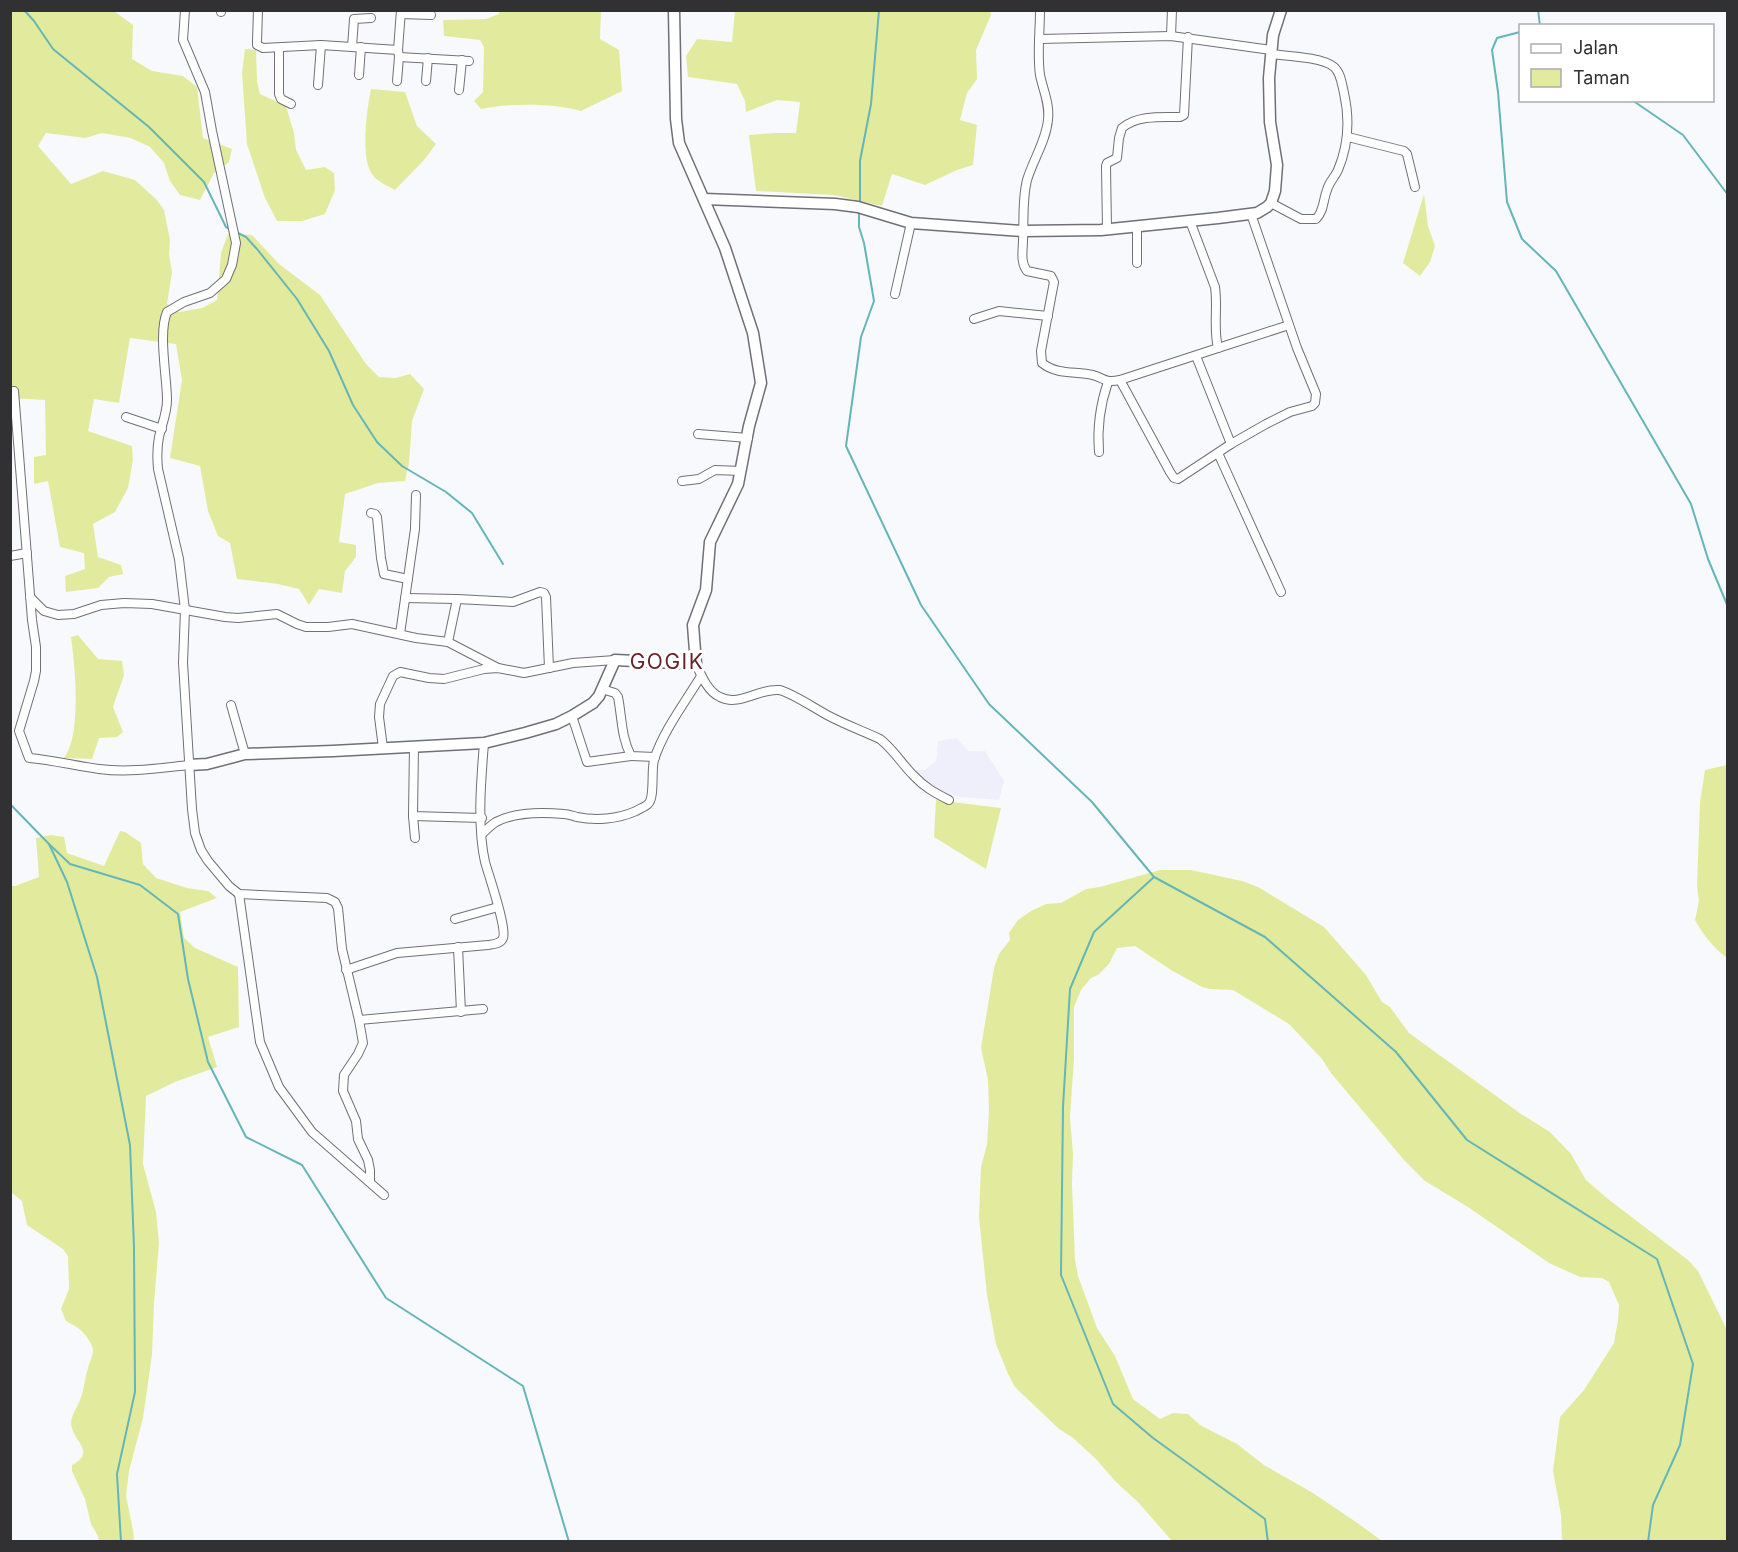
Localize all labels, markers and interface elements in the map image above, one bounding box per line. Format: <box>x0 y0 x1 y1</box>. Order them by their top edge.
legend <box>1519 24 1714 102</box>
text: Jalan <box>1573 37 1618 58</box>
text: Taman <box>1573 67 1630 88</box>
district label: GOGIK <box>630 649 704 674</box>

